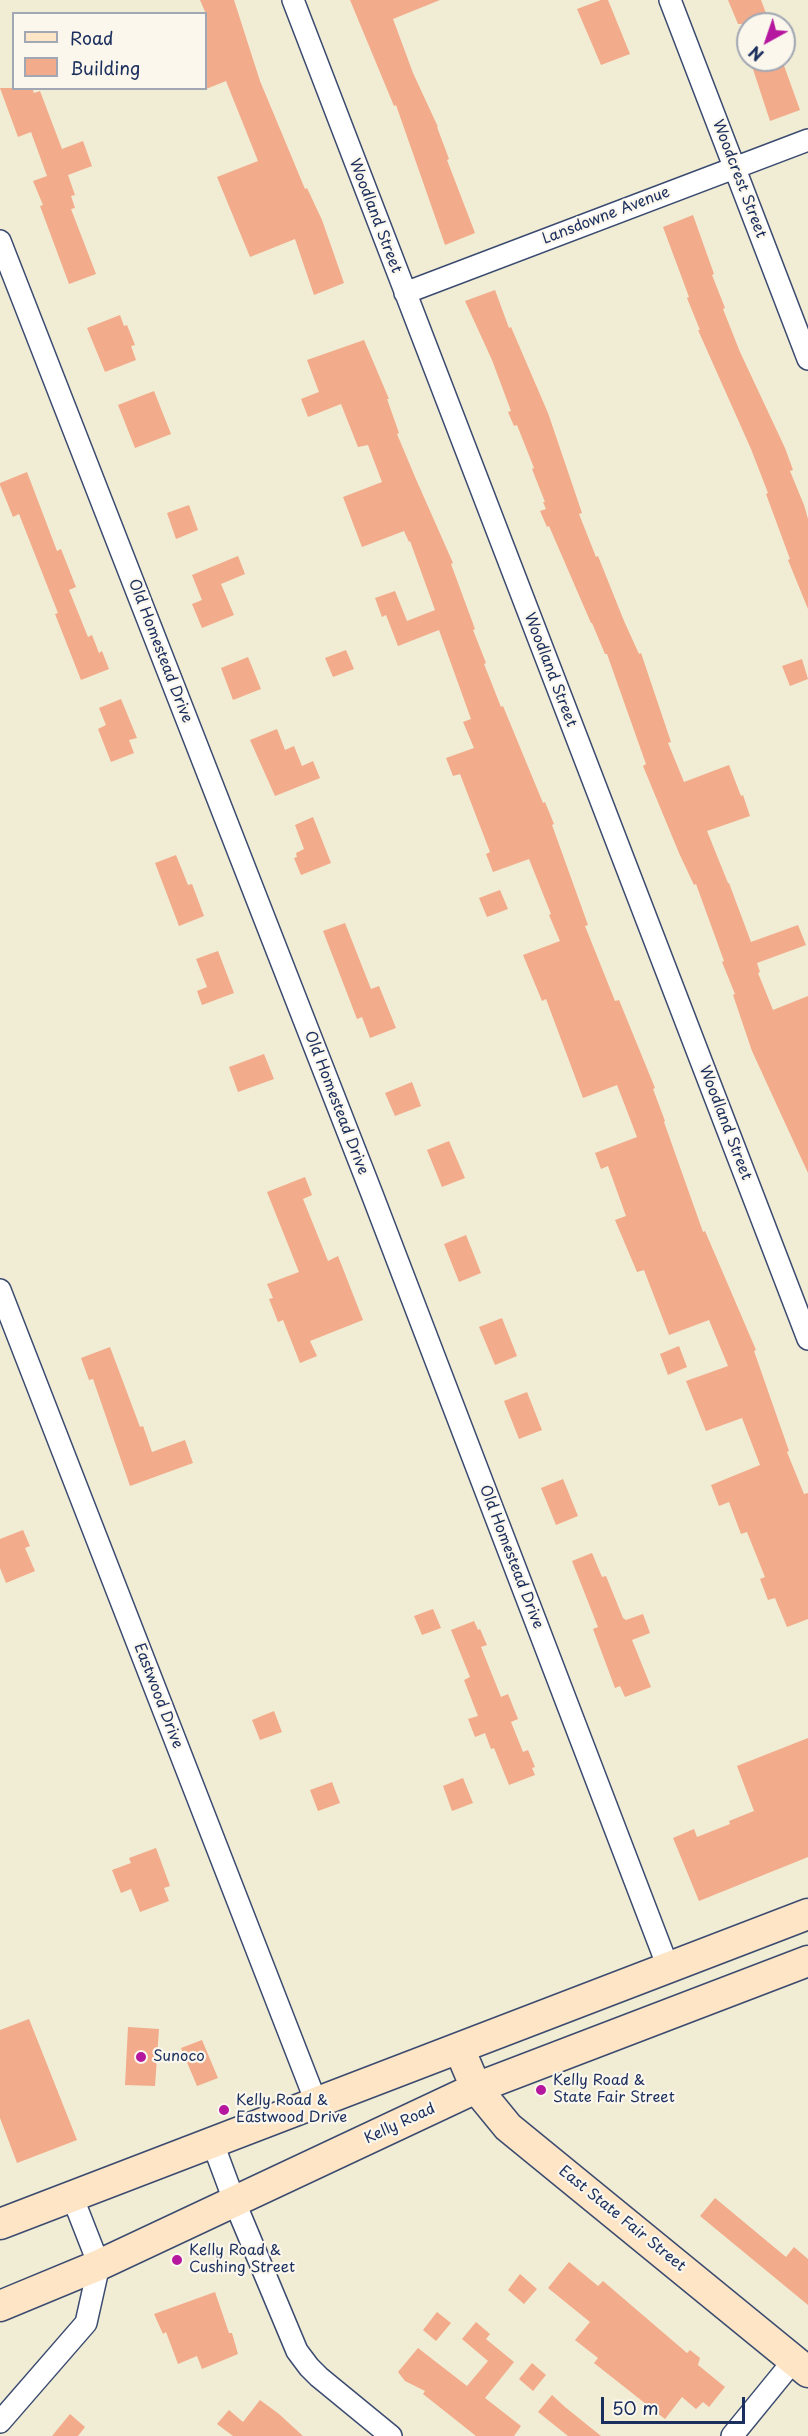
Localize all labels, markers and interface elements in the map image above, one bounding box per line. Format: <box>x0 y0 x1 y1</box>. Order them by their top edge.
legend <box>12 12 207 90</box>
north arrow <box>736 12 796 72</box>
text: Road <box>70 24 114 51</box>
text: N <box>743 41 768 68</box>
text: Building <box>70 54 140 81</box>
street label: Woodcrest Street <box>708 117 770 241</box>
street label: Woodland Street <box>345 156 405 276</box>
street label: Lansdowne Avenue <box>540 183 672 249</box>
street label: Old Homestead Drive <box>124 576 196 726</box>
street label: Woodland Street <box>520 610 580 730</box>
street label: Old Homestead Drive <box>300 1028 372 1178</box>
street label: Woodland Street <box>695 1063 755 1183</box>
street label: Old Homestead Drive <box>475 1482 547 1632</box>
street label: Eastwood Drive <box>130 1641 186 1751</box>
place label: Sunoco <box>153 2048 205 2066</box>
marker: Sunoco <box>134 2050 148 2064</box>
place label: Kelly Road & State Fair Street <box>553 2072 675 2107</box>
marker: Kelly Road & State Fair Street <box>534 2083 548 2097</box>
place label: Kelly Road & Eastwood Drive <box>236 2092 347 2127</box>
street label: Kelly Road <box>362 2100 438 2148</box>
marker: Kelly Road & Eastwood Drive <box>217 2103 231 2117</box>
street label: East State Fair Street <box>555 2162 689 2276</box>
place label: Kelly Road & Cushing Street <box>189 2242 295 2277</box>
marker: Kelly Road & Cushing Street <box>170 2253 184 2267</box>
scale bar <box>604 2385 748 2423</box>
text: 50 m <box>612 2394 659 2421</box>

